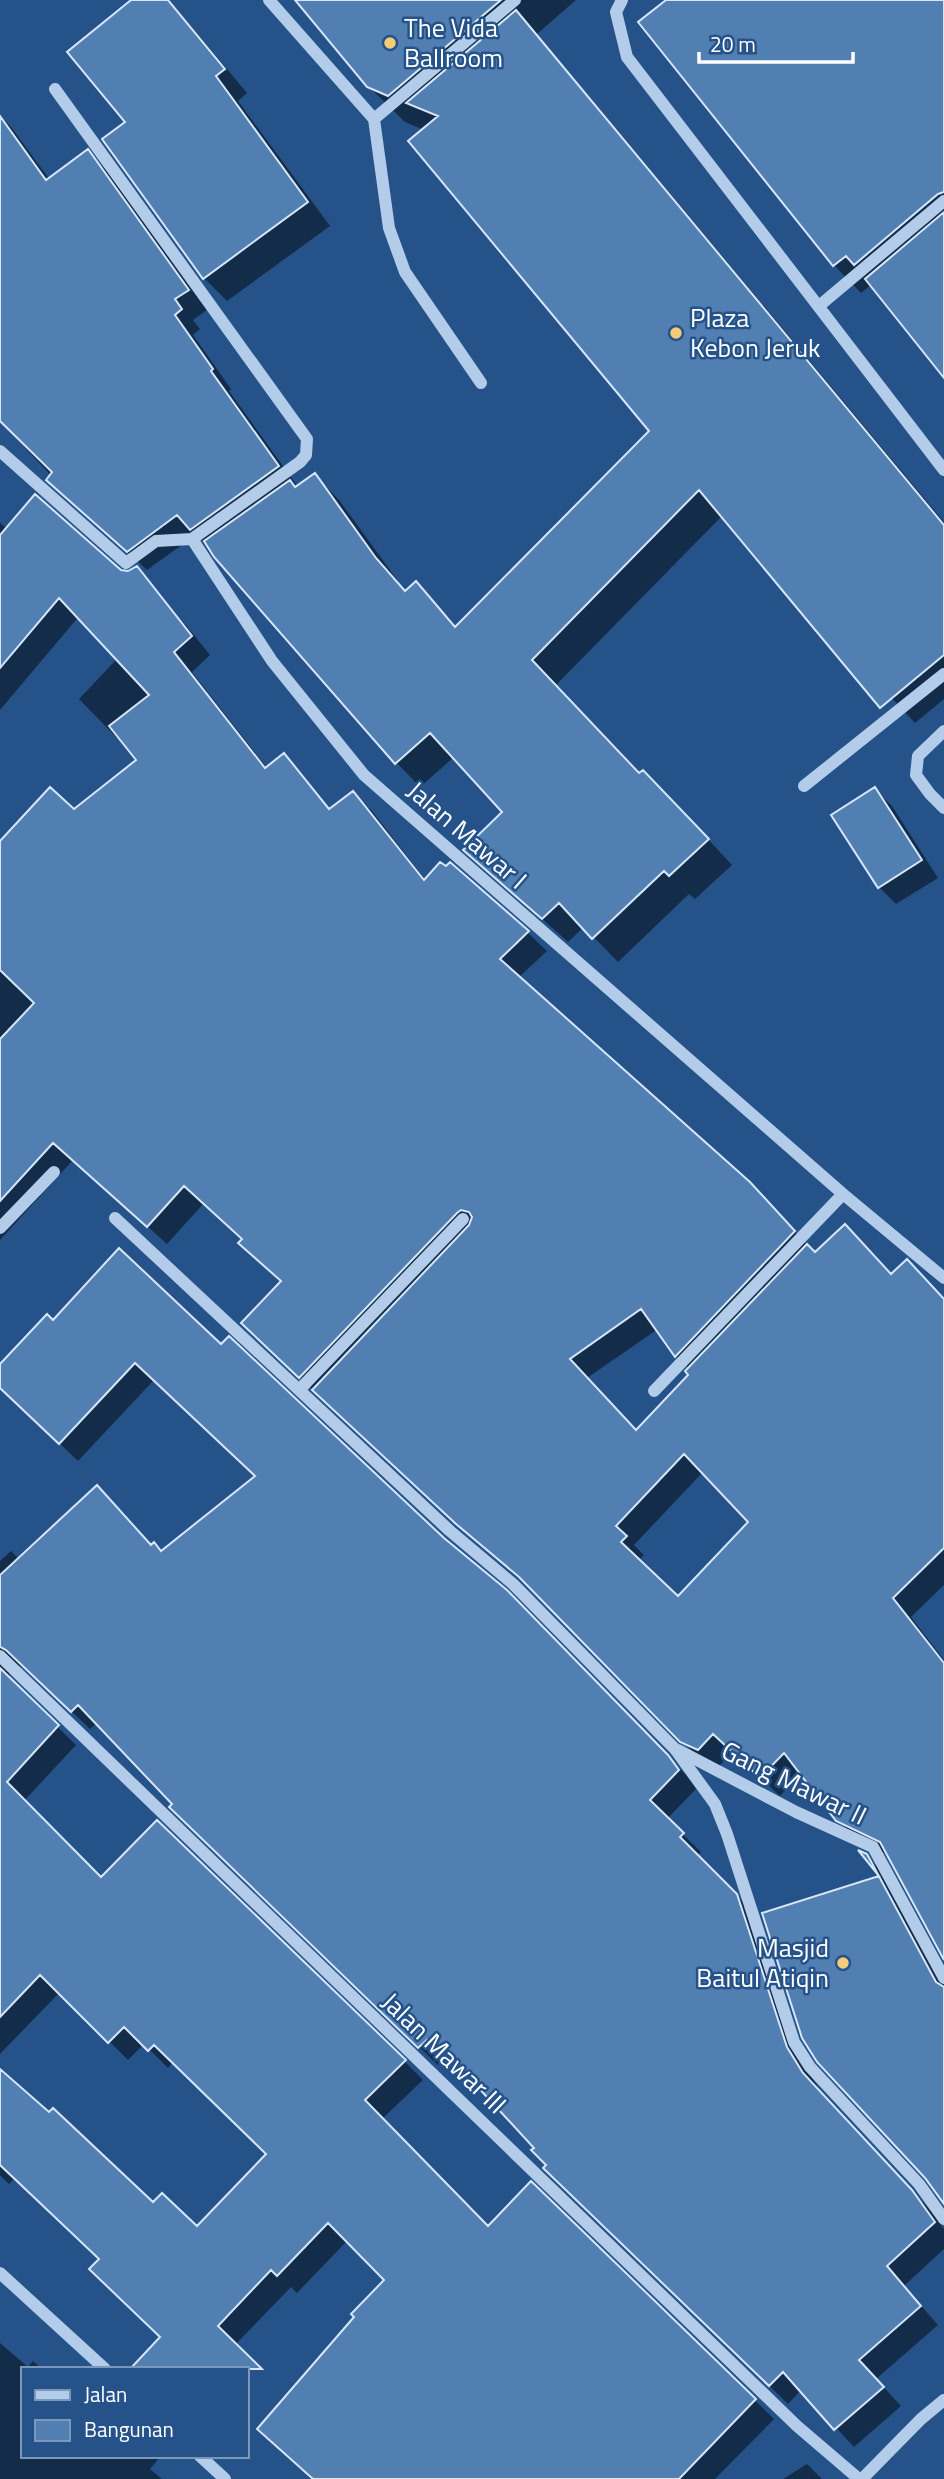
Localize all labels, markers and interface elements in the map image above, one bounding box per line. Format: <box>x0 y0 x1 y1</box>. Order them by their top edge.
place label: The Vida Ballroom <box>404 8 503 77</box>
scale bar <box>699 21 853 65</box>
text: 20 m <box>710 28 756 60</box>
marker: The Vida Ballroom <box>382 35 398 51</box>
place label: Plaza Kebon Jeruk <box>690 298 820 367</box>
marker: Plaza Kebon Jeruk <box>668 325 684 341</box>
street label: Jalan Mawar I <box>399 771 536 898</box>
street label: Gang Mawar II <box>715 1731 873 1835</box>
place label: Masjid Baitul Atiqin <box>696 1928 829 1997</box>
marker: Masjid Baitul Atiqin <box>835 1955 851 1971</box>
street label: Jalan Mawar III <box>373 1983 516 2122</box>
legend <box>21 2367 248 2458</box>
text: Jalan <box>84 2378 127 2410</box>
text: Bangunan <box>84 2413 174 2445</box>

